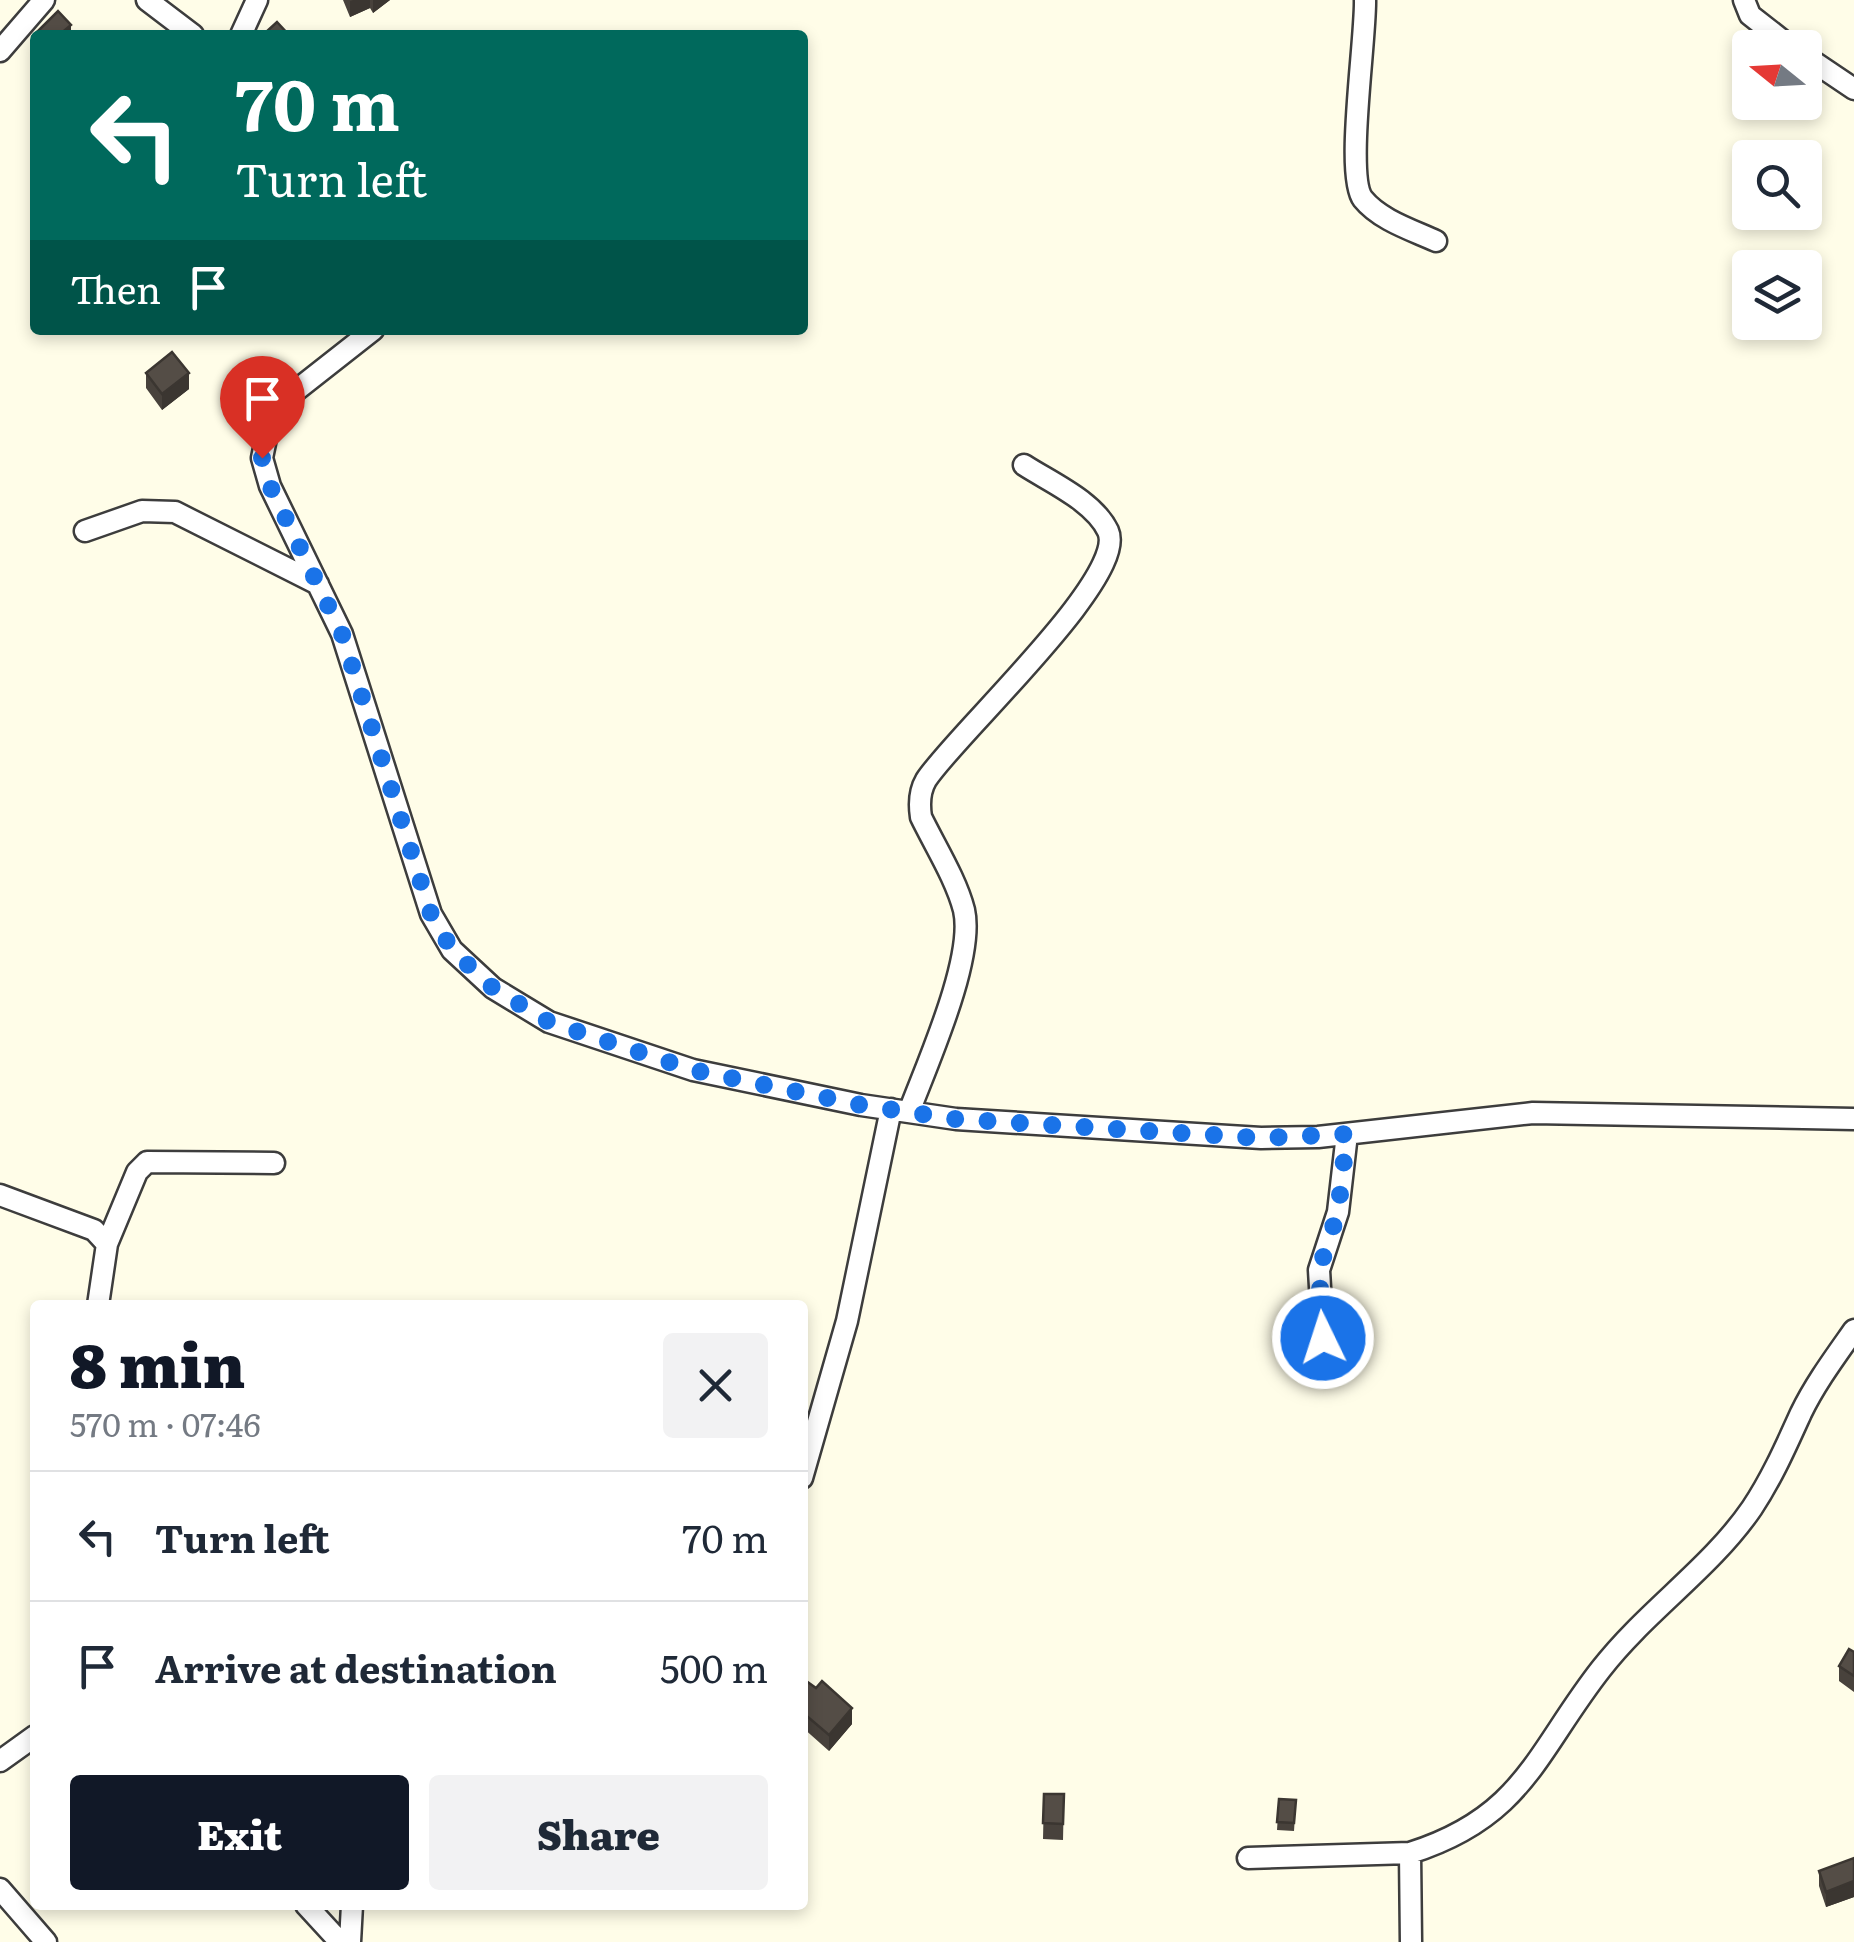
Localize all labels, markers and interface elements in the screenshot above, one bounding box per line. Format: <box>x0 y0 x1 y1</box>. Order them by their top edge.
north arrow <box>1732 30 1822 120</box>
map controls <box>1732 30 1822 340</box>
text: 70 m <box>235 49 400 153</box>
icon: left <box>70 70 200 200</box>
button: search <box>1732 140 1822 230</box>
text: Turn left <box>235 144 427 211</box>
button: layers <box>1732 250 1822 340</box>
text: Then <box>70 259 161 316</box>
icon: arrive <box>181 260 236 315</box>
pin <box>220 356 305 459</box>
icon: arrive <box>235 371 290 426</box>
position arrow <box>1271 1286 1375 1390</box>
text: 8 min <box>70 1317 245 1406</box>
button: close <box>663 1333 768 1438</box>
text: 570 m · 07:46 <box>70 1399 261 1447</box>
text: Turn left <box>155 1508 330 1565</box>
text: 70 m <box>682 1508 768 1565</box>
icon: left <box>70 1509 125 1564</box>
text: Arrive at destination <box>155 1638 557 1695</box>
text: 500 m <box>660 1638 768 1695</box>
icon: arrive <box>70 1639 125 1694</box>
button: Exit <box>70 1775 409 1890</box>
button: Share <box>429 1775 768 1890</box>

